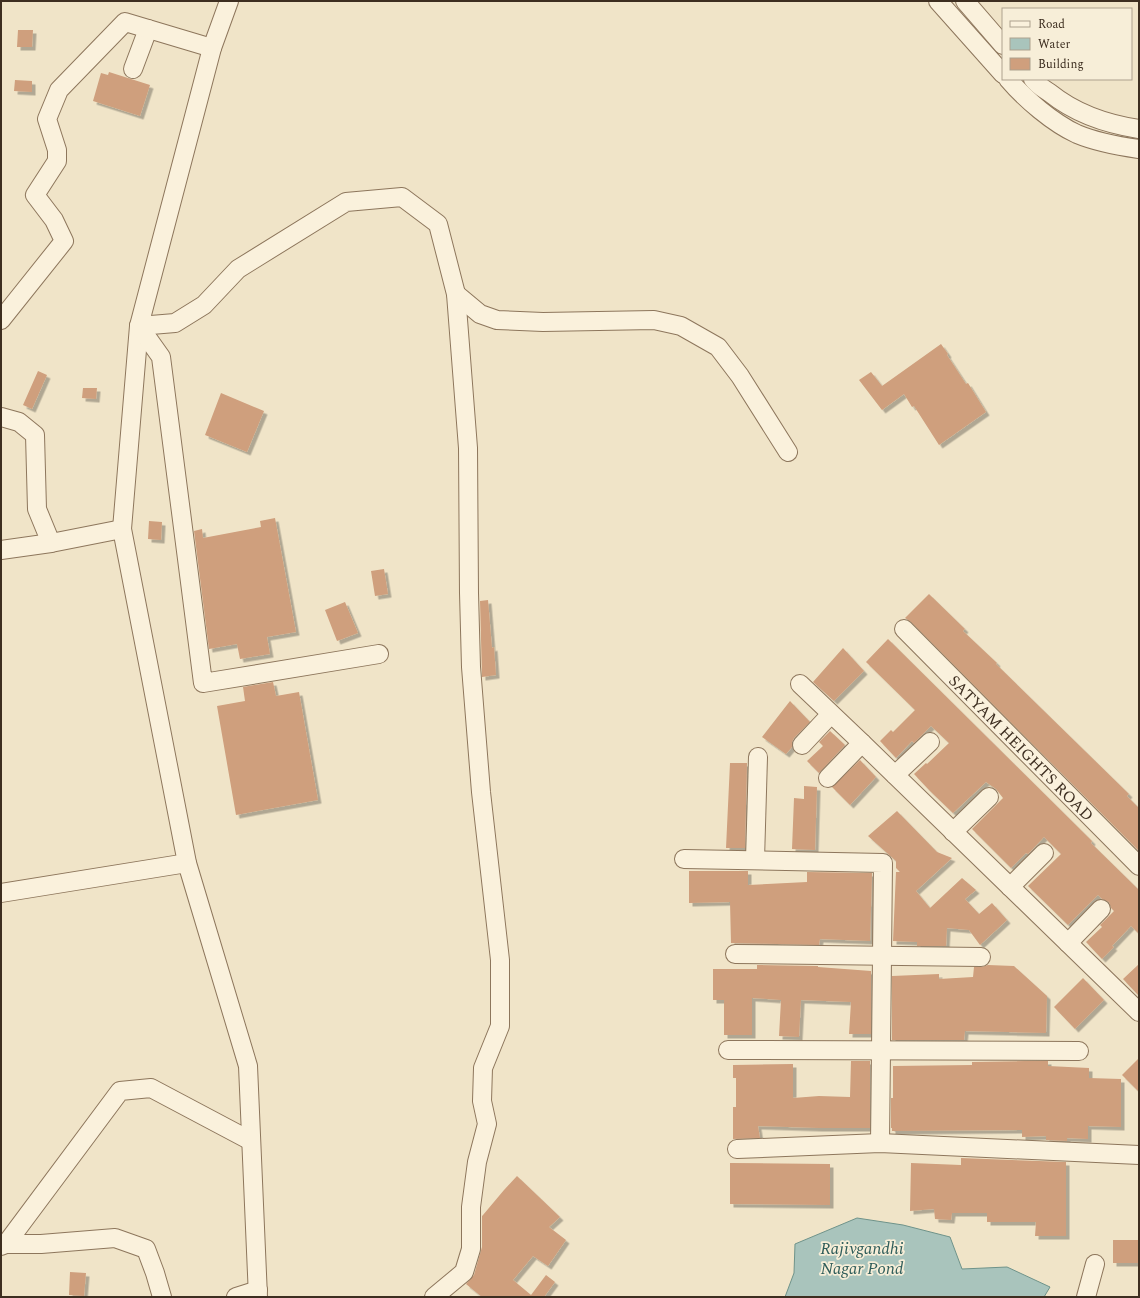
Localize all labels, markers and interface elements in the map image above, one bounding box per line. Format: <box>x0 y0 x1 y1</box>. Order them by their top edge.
legend <box>1002 8 1132 80</box>
text: Road <box>1038 15 1065 34</box>
text: Water <box>1038 35 1070 54</box>
text: Building <box>1038 55 1084 74</box>
street label: SATYAM HEIGHTS ROAD <box>943 670 1099 827</box>
water label: Rajivgandhi Nagar Pond <box>820 1236 904 1282</box>

